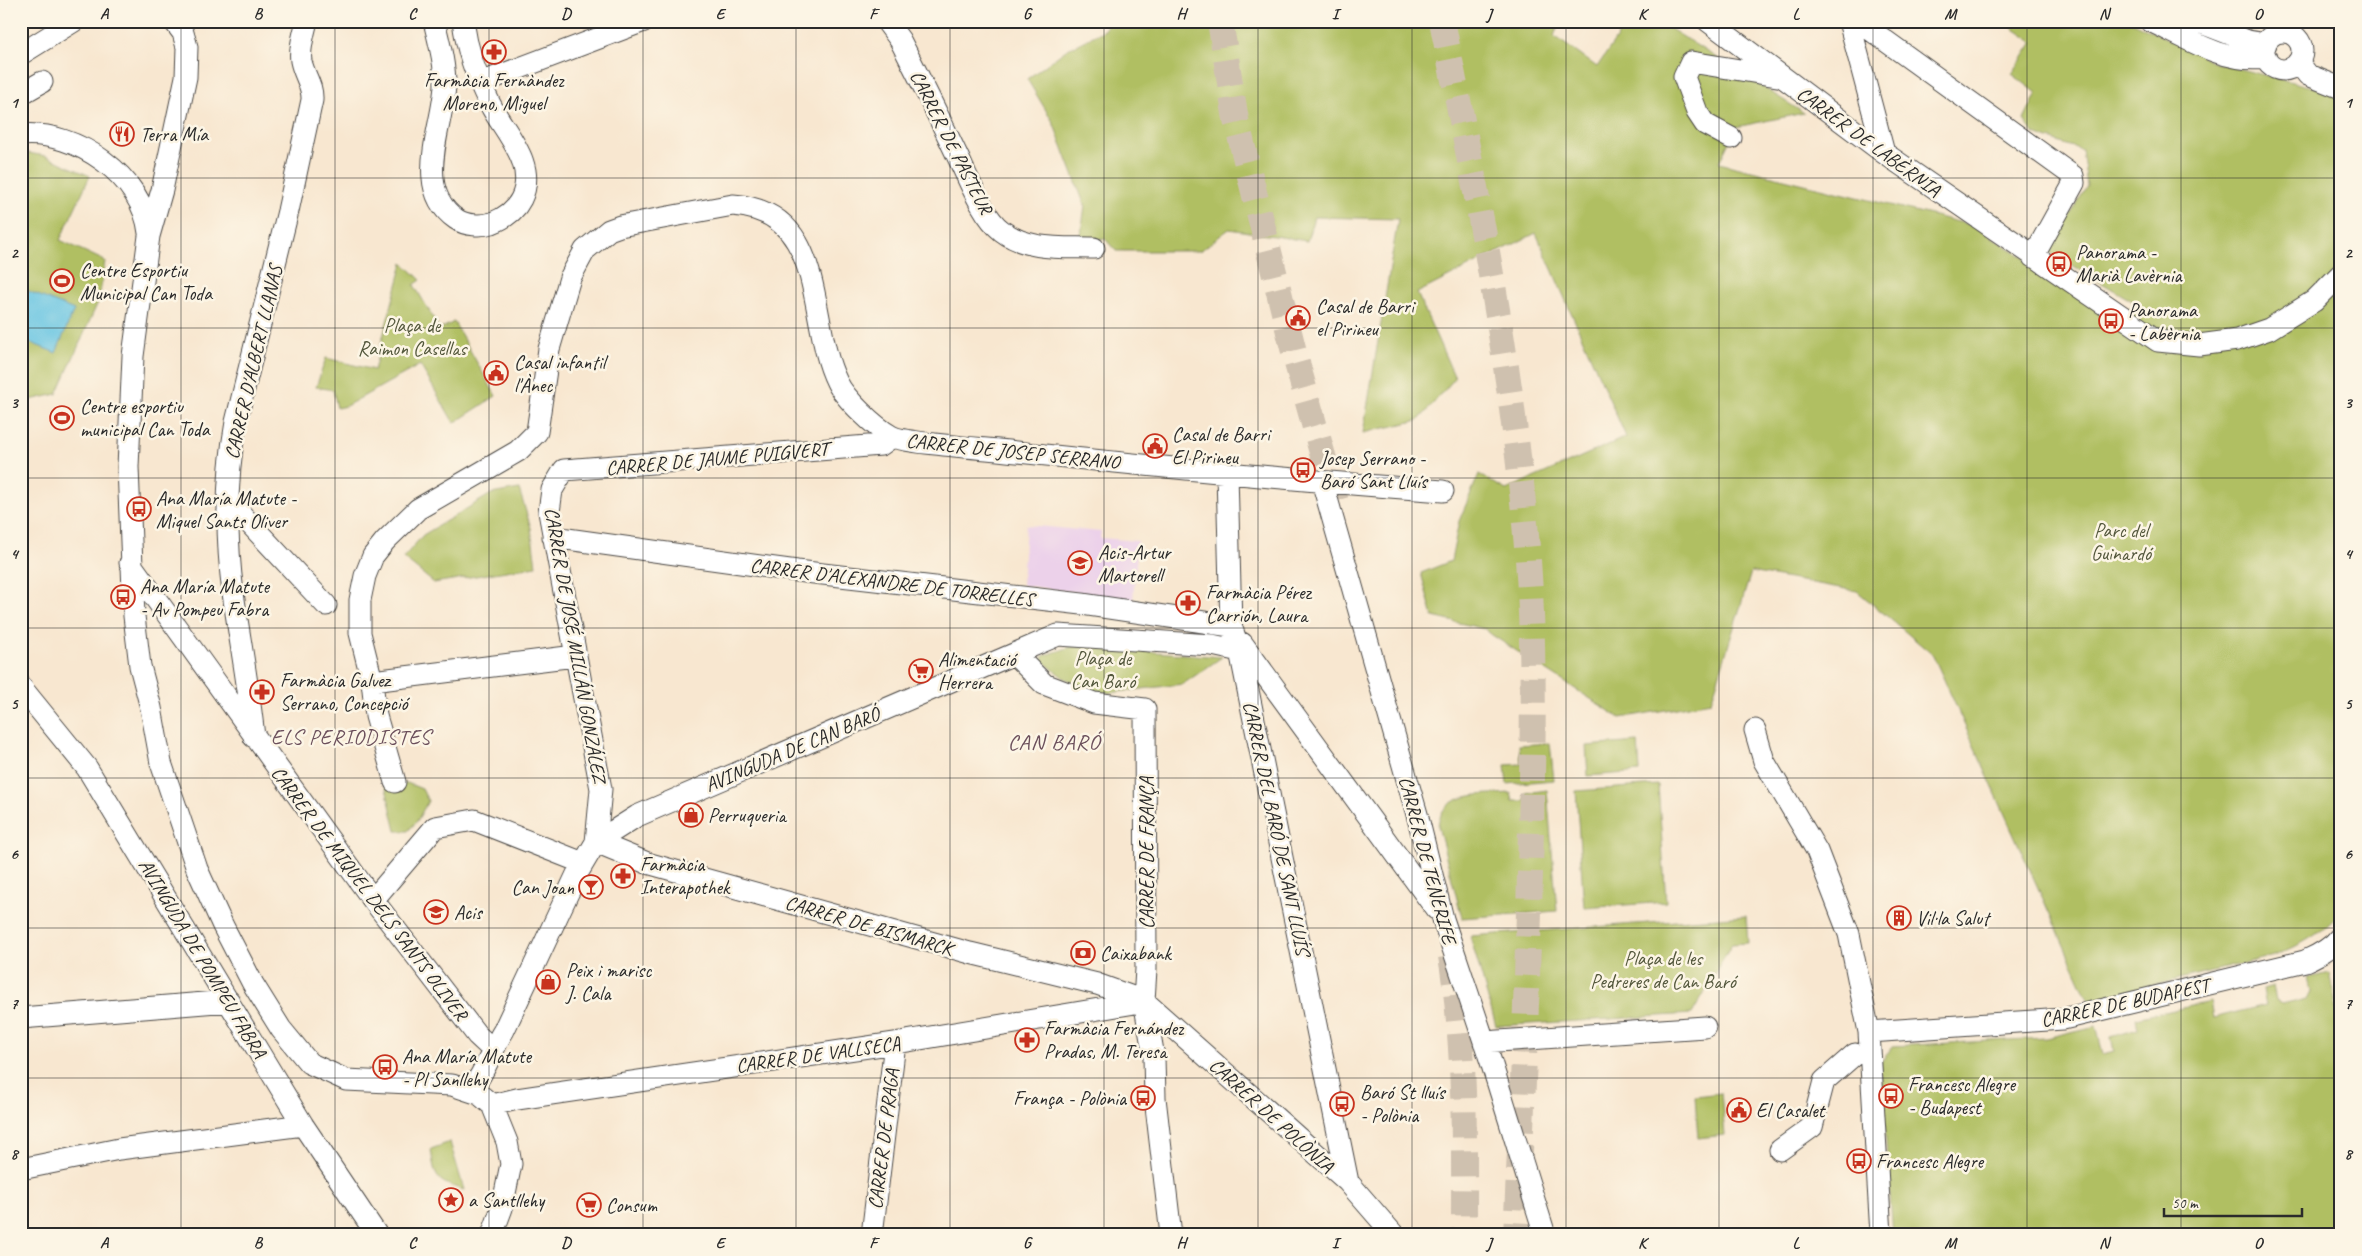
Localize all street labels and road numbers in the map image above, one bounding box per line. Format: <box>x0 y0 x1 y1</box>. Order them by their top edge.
street label: CARRER DE PASTEUR <box>904 66 1000 220</box>
street label: CARRER DE LABÈRNIA <box>1792 81 1946 202</box>
street label: CARRER D'ALBERT LLANAS <box>219 261 288 461</box>
street label: CARRER DE JOSEP SERRANO <box>905 428 1123 475</box>
street label: CARRER DE JAUME PUIGVERT <box>605 436 834 481</box>
street label: CARRER DE JOSÉ MILLÁN GONZÁLEZ <box>539 506 612 787</box>
street label: CARRER D'ALEXANDRE DE TORRELLES <box>749 553 1038 613</box>
street label: CARRER DEL BARÓ DE SANT LLUÍS <box>1237 699 1317 961</box>
street label: AVINGUDA DE CAN BARÓ <box>701 700 886 798</box>
street label: CARRER DE MIQUEL DELS SANTS OLIVER <box>266 761 475 1027</box>
street label: CARRER DE TENERIFE <box>1393 774 1463 949</box>
street label: CARRER DE FRANÇA <box>1134 776 1159 929</box>
street label: AVINGUDA DE POMPEU FABRA <box>133 854 272 1063</box>
street label: CARRER DE BISMARCK <box>782 890 958 962</box>
street label: CARRER DE BUDAPEST <box>2039 972 2215 1033</box>
street label: CARRER DE VALLSECA <box>734 1030 903 1078</box>
street label: CARRER DE POLÒNIA <box>1204 1053 1340 1179</box>
street label: CARRER DE PRAGA <box>862 1067 905 1211</box>

